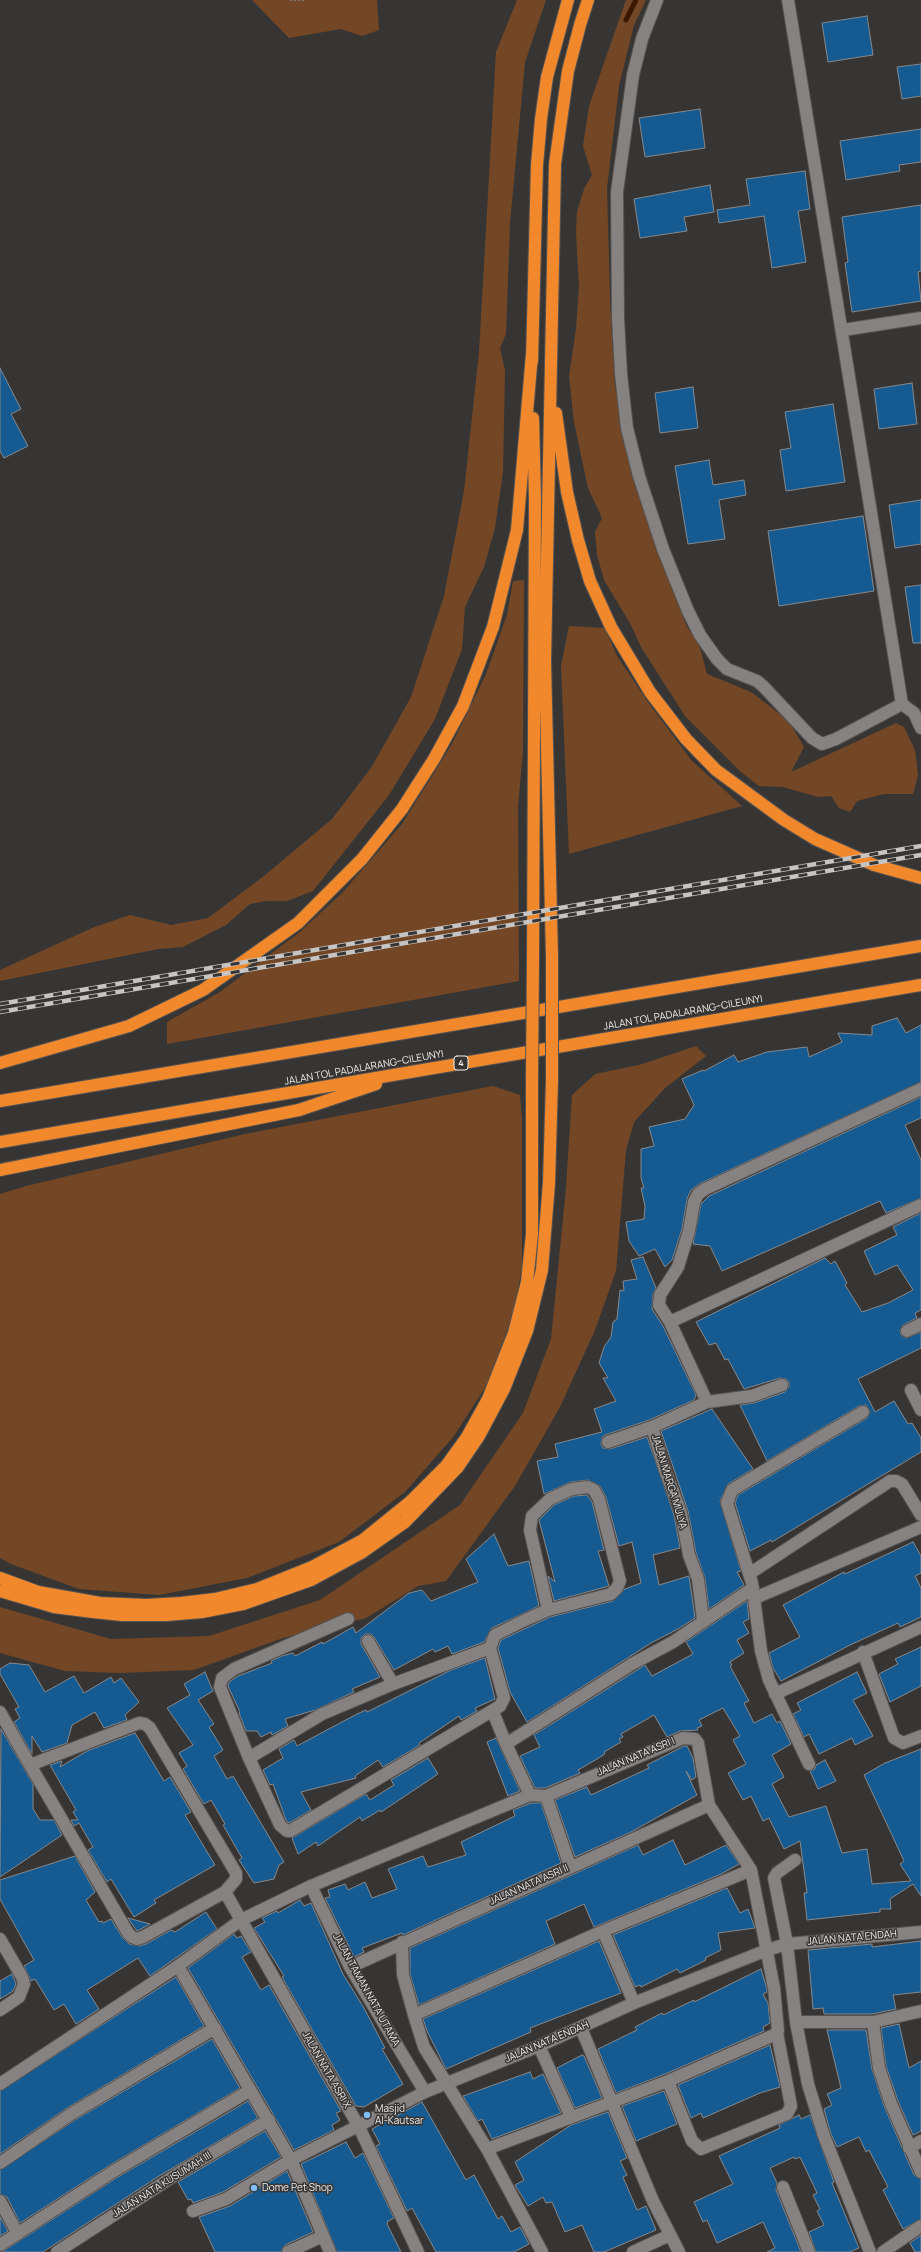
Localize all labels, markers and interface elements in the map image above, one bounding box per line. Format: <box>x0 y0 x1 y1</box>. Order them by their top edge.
street label: JALAN TOL PADALARANG–CILEUNYI <box>603 993 763 1033</box>
street label: JALAN TOL PADALARANG–CILEUNYI <box>284 1048 444 1088</box>
road number: 4 <box>454 1056 468 1070</box>
street label: JALAN MARGA MULYA <box>649 1433 689 1531</box>
street label: JALAN NATA ASRI I <box>595 1735 677 1779</box>
street label: JALAN NATA ASRI II <box>488 1862 570 1908</box>
street label: JALAN NATA ENDAH <box>807 1928 897 1948</box>
street label: JALAN TAMAN NATA UTAMA <box>330 1931 402 2049</box>
street label: JALAN NATA ENDAH <box>503 2019 591 2065</box>
street label: JALAN NATA ASRI X <box>299 2029 353 2111</box>
place label: Masjid Al-Kautsar <box>375 2103 424 2126</box>
marker: Masjid Al-Kautsar <box>362 2110 372 2120</box>
street label: JALAN NATA KUSUMAH III <box>110 2150 214 2220</box>
place label: Dome Pet Shop <box>262 2182 333 2194</box>
marker: Dome Pet Shop <box>249 2183 259 2193</box>

